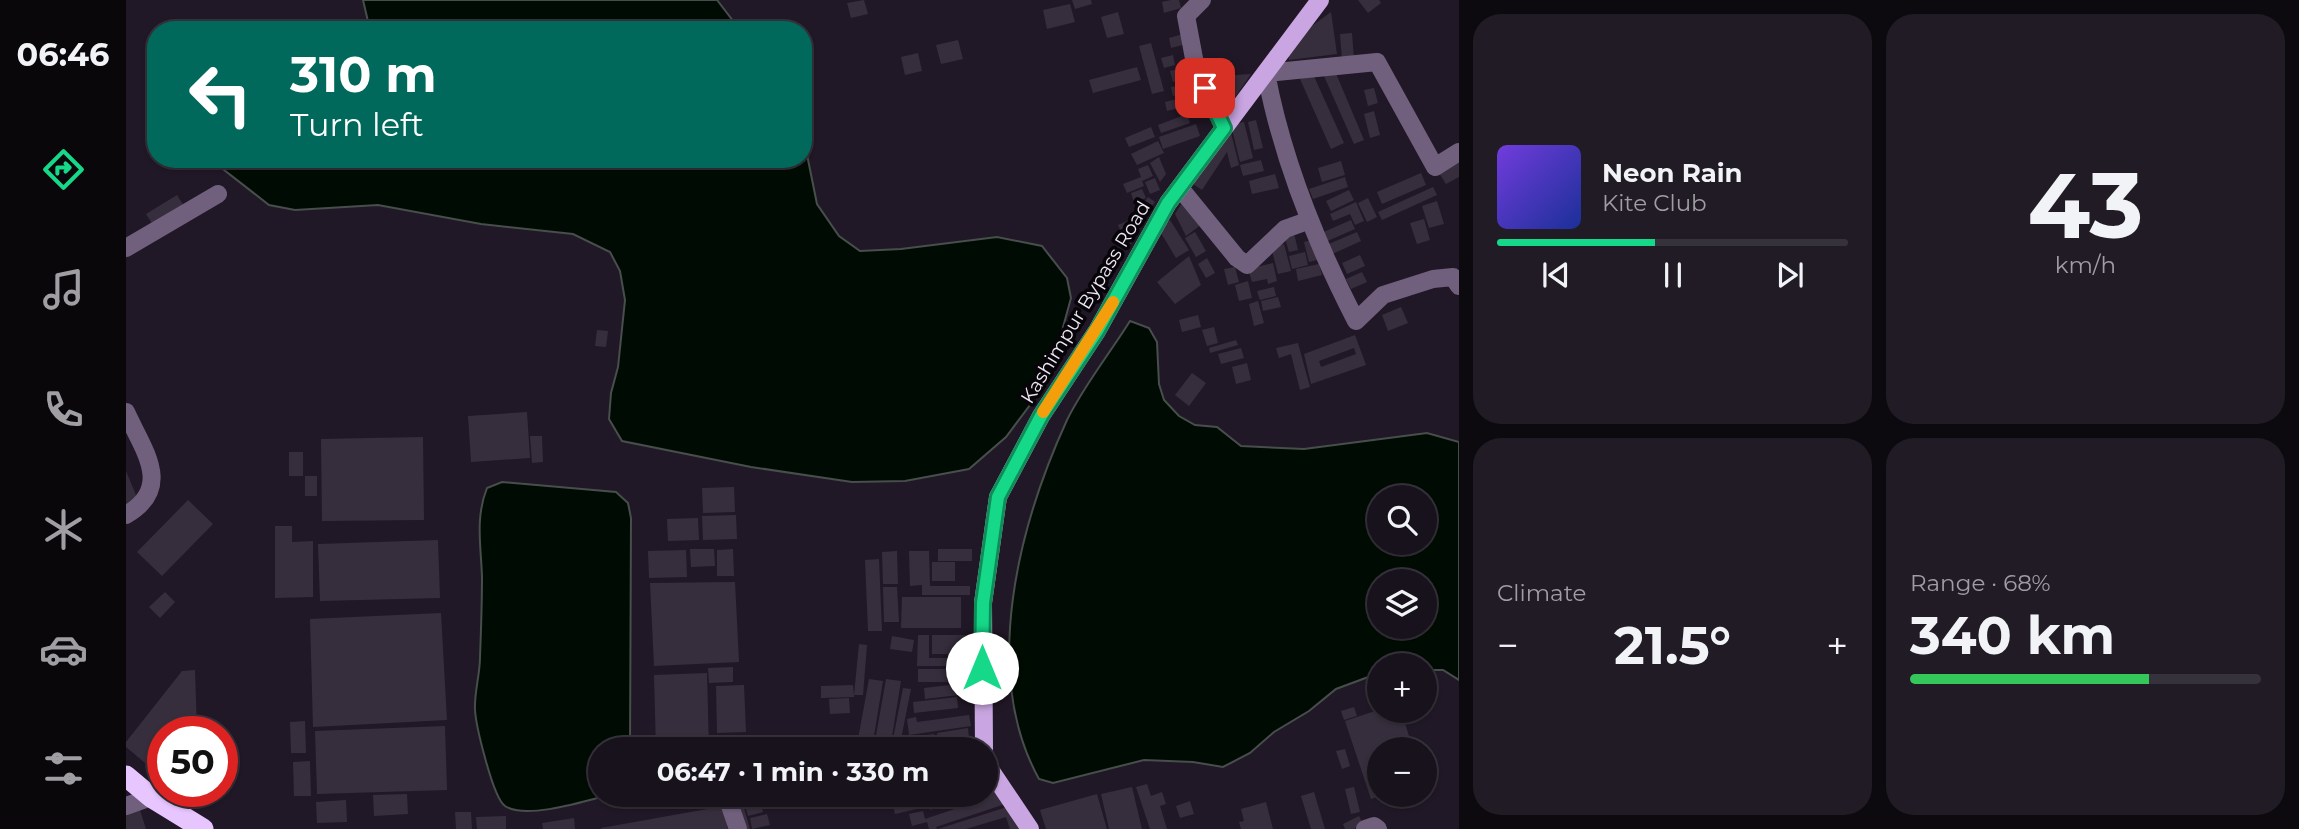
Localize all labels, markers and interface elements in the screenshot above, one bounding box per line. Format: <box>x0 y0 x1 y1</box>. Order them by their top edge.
text: 06:46 <box>17 35 109 74</box>
text: 310 m <box>290 45 437 104</box>
icon: left <box>175 49 266 140</box>
pin <box>1175 58 1235 118</box>
icon: arrive <box>1186 69 1224 107</box>
text: Turn left <box>290 105 424 144</box>
icon: directions <box>39 145 88 194</box>
text: 43 <box>2028 150 2143 261</box>
text: Neon Rain <box>1602 157 1743 189</box>
text: Kite Club <box>1602 189 1707 217</box>
street label: Kashimpur Bypass Road <box>1016 197 1155 408</box>
text: km/h <box>2055 251 2116 279</box>
icon: previous <box>1537 256 1575 294</box>
icon: pause <box>1654 256 1692 294</box>
icon: next <box>1771 256 1809 294</box>
icon: music <box>39 265 88 314</box>
icon: phone <box>39 385 88 434</box>
map controls <box>1367 485 1437 807</box>
button: search <box>1367 485 1437 555</box>
icon: climate <box>39 505 88 554</box>
button: layers <box>1367 569 1437 639</box>
text: Range · 68% <box>1910 569 2051 597</box>
text: Climate <box>1497 579 1586 607</box>
text: 340 km <box>1910 604 2115 667</box>
text: 21.5° <box>1614 614 1731 677</box>
text: − <box>1497 622 1519 669</box>
text: + <box>1826 622 1848 669</box>
icon: car <box>39 625 88 674</box>
position arrow <box>945 631 1019 705</box>
button: + <box>1367 653 1437 723</box>
speed limit sign: 50 <box>147 716 238 807</box>
button: − <box>1367 737 1437 807</box>
icon: filters <box>39 744 88 793</box>
text: 06:47 · 1 min · 330 m <box>657 756 929 788</box>

